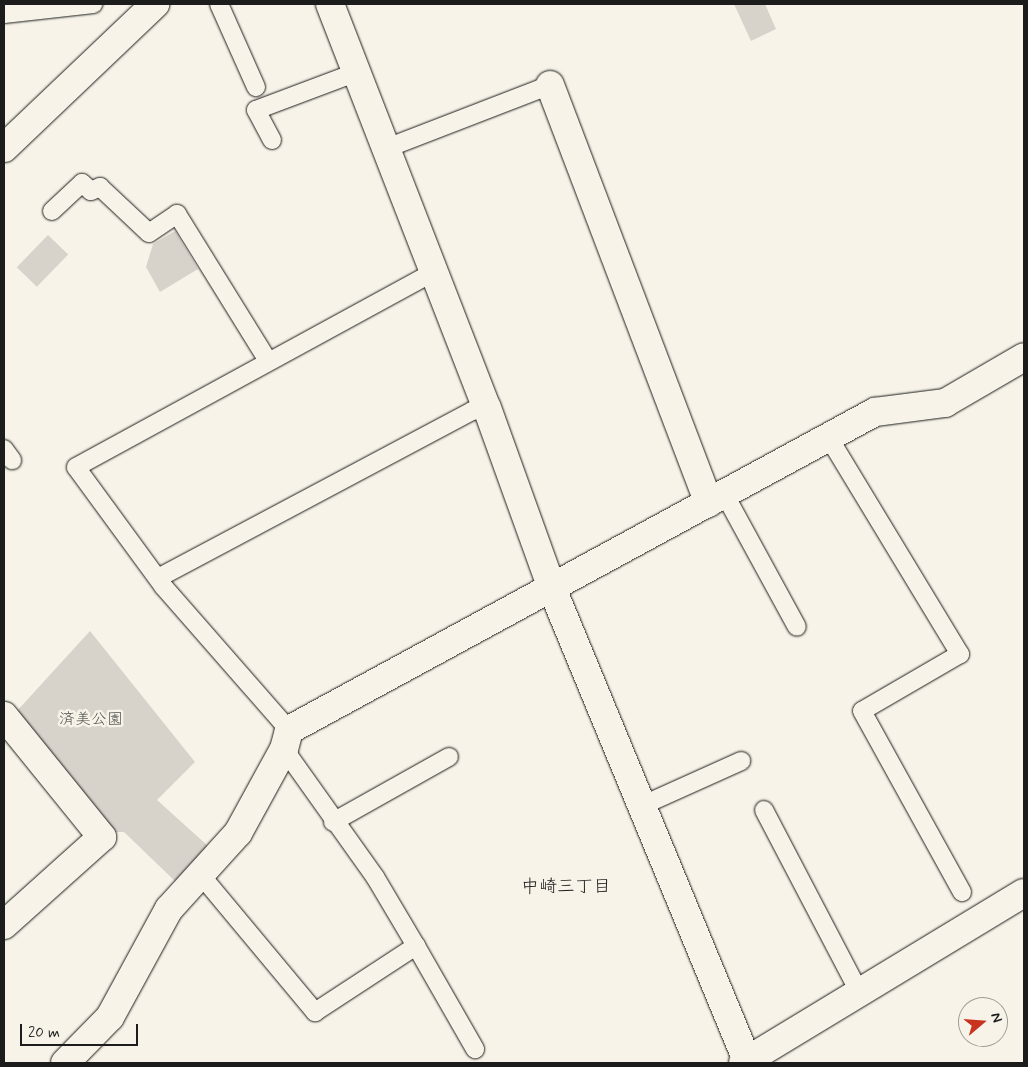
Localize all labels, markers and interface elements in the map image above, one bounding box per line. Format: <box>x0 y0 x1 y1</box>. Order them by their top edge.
park label: 済美公園 <box>59 710 123 730</box>
district label: 中崎三丁目 <box>521 876 611 898</box>
north arrow <box>958 997 1008 1047</box>
text: N <box>986 1010 1006 1025</box>
scale bar <box>22 1014 140 1046</box>
text: 20 m <box>28 1023 60 1043</box>

